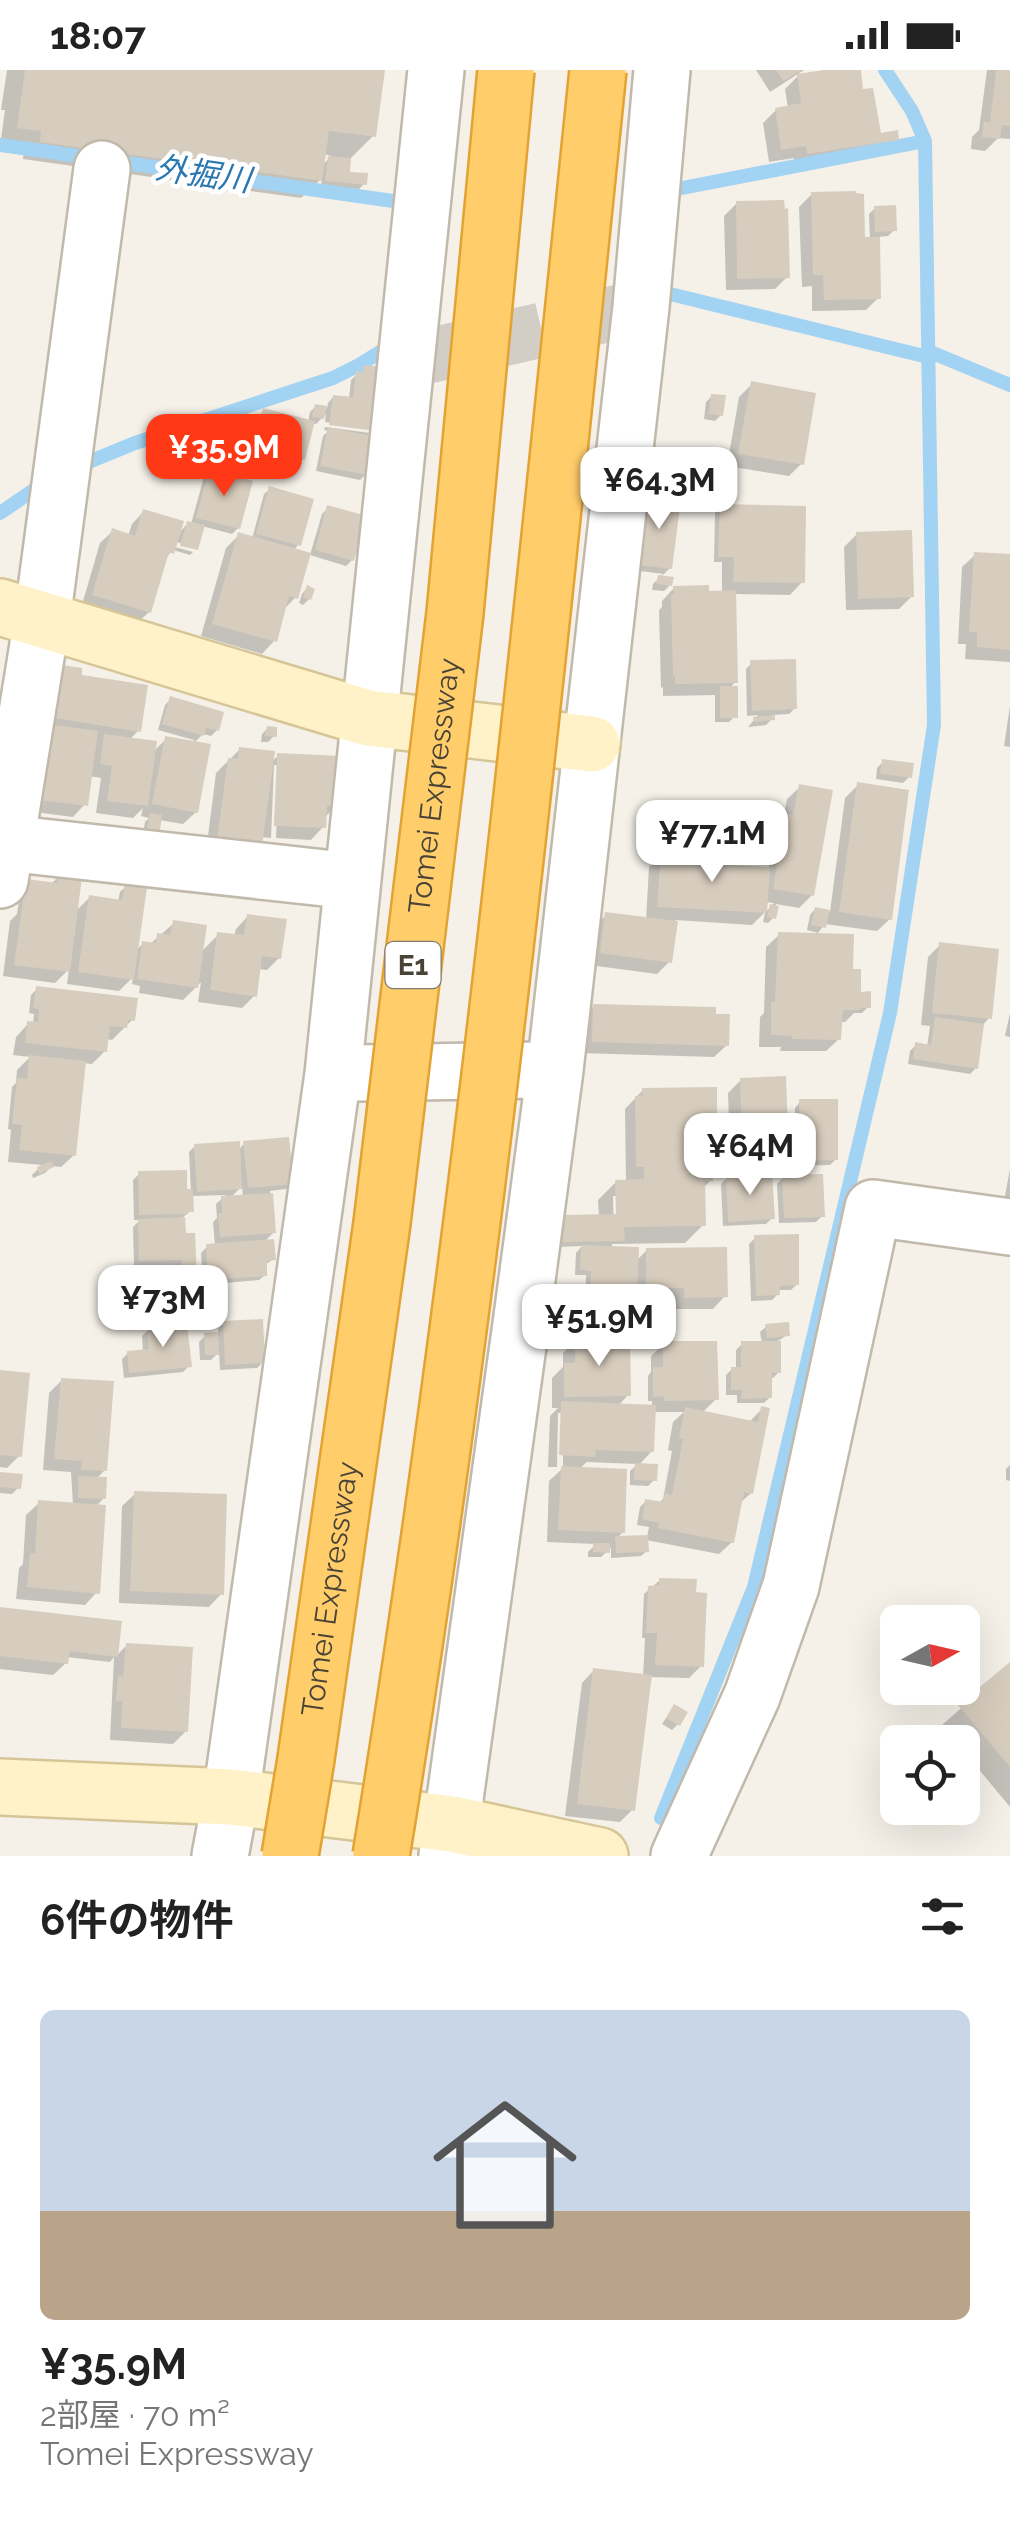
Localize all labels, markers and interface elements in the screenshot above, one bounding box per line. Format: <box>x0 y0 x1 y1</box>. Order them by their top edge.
text: 18:07 <box>50 13 146 58</box>
water label: 外掘川 <box>153 149 256 199</box>
pin: ¥35.9M <box>143 414 305 499</box>
text: ¥35.9M <box>168 428 280 465</box>
pin: ¥64.3M <box>578 447 740 532</box>
text: ¥64.3M <box>602 461 716 498</box>
street label: Tomei Expressway <box>401 656 466 915</box>
pin: ¥77.1M <box>631 800 793 885</box>
text: ¥77.1M <box>658 814 766 851</box>
road number: E1 <box>386 942 440 988</box>
pin: ¥64M <box>691 1113 809 1198</box>
text: ¥64M <box>706 1127 794 1164</box>
pin: ¥73M <box>104 1265 222 1350</box>
text: ¥73M <box>120 1279 206 1316</box>
pin: ¥51.9M <box>518 1284 680 1369</box>
text: ¥51.9M <box>544 1298 654 1335</box>
street label: Tomei Expressway <box>294 1459 365 1718</box>
north arrow <box>880 1605 980 1705</box>
map controls <box>880 1605 980 1825</box>
button: locate <box>880 1725 980 1825</box>
icon: filters <box>915 1889 970 1944</box>
text: 6件の物件 <box>40 1896 234 1945</box>
icon: home <box>415 2075 595 2255</box>
text: ¥35.9M <box>40 2340 187 2389</box>
text: 2部屋 · 70 m² <box>40 2396 230 2433</box>
text: Tomei Expressway <box>40 2435 314 2472</box>

